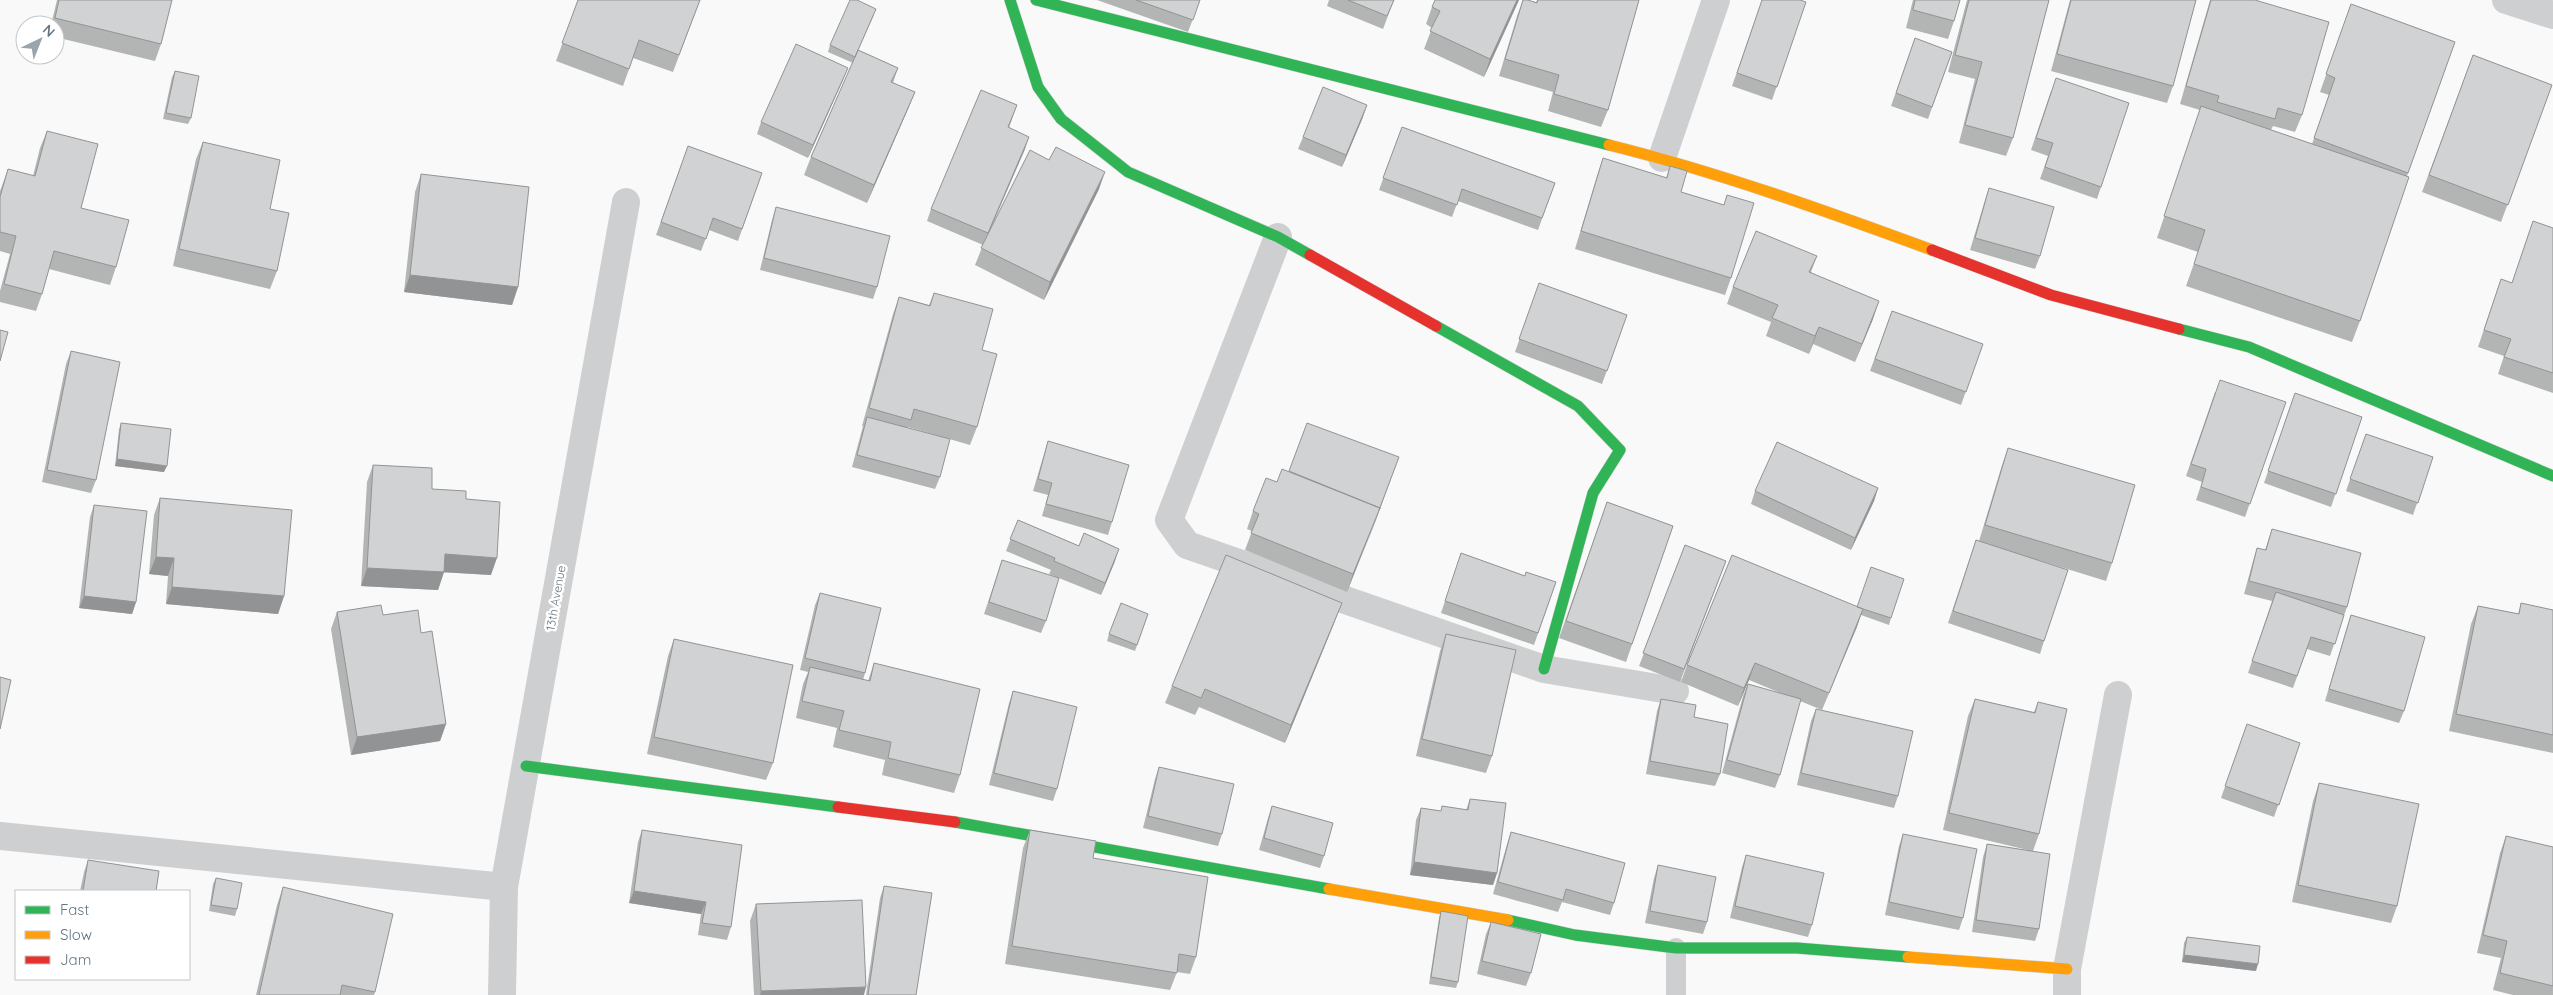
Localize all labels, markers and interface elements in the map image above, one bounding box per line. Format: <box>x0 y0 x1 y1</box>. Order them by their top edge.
north arrow <box>15 15 65 65</box>
text: N <box>39 20 59 41</box>
street label: 13th Avenue <box>542 564 569 632</box>
legend <box>15 890 190 980</box>
text: Fast <box>60 900 89 919</box>
text: Slow <box>60 925 92 944</box>
text: Jam <box>60 950 91 969</box>

